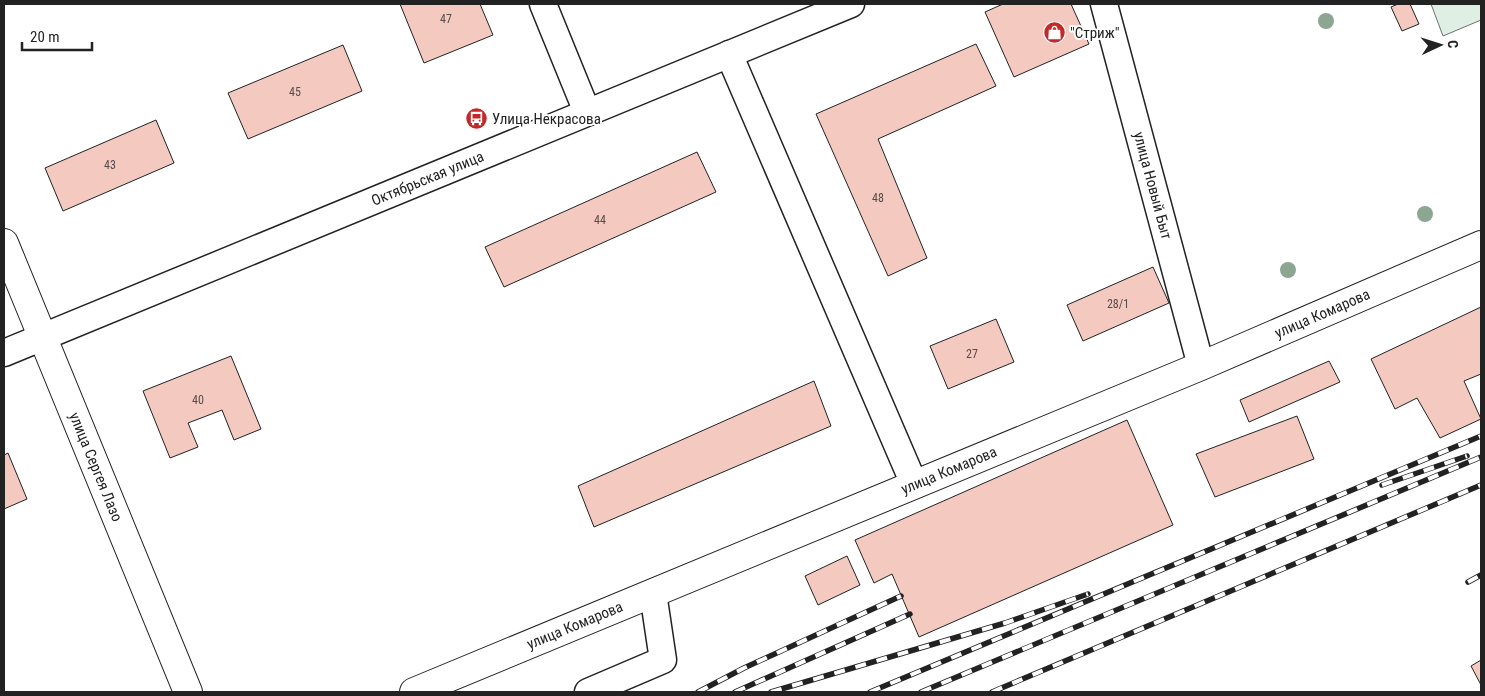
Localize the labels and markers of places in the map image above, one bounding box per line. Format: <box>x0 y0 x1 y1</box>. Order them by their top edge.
shop icon: "Стриж" <box>1042 21 1066 45</box>
place label: "Стриж" <box>1070 24 1120 42</box>
bus stop icon: Улица Некрасова <box>464 107 488 131</box>
place label: Улица Некрасова <box>492 110 601 128</box>

